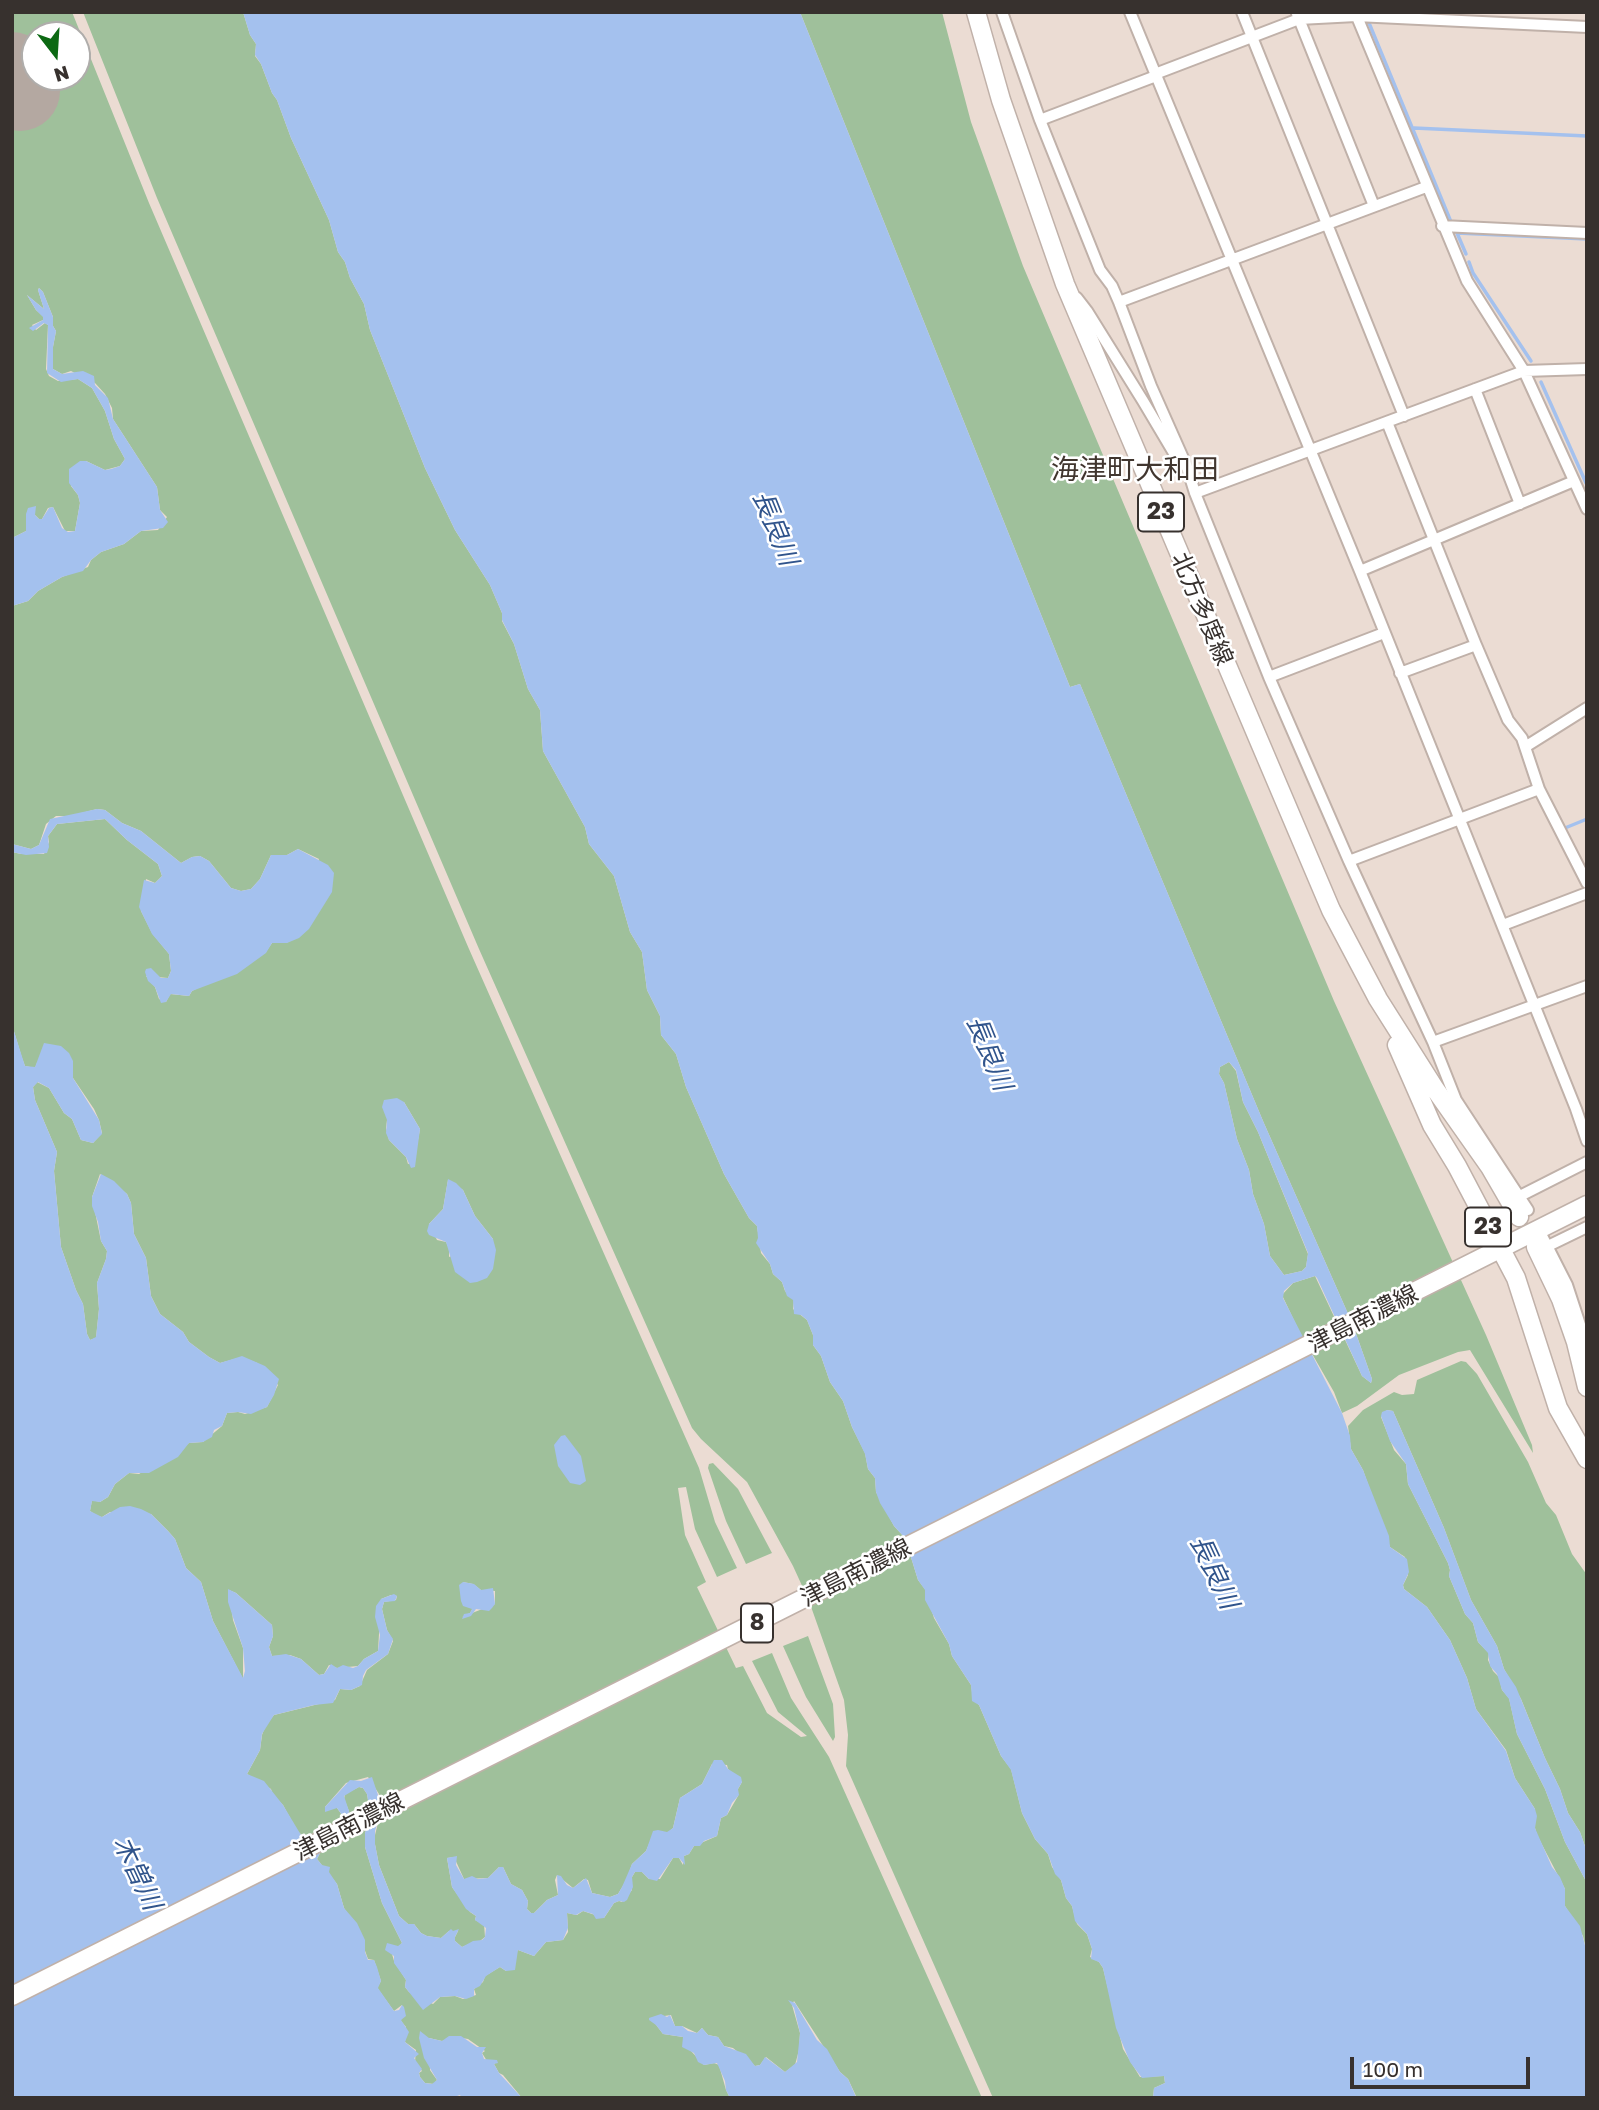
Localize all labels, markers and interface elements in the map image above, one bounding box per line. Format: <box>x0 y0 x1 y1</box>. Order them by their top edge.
north arrow <box>21 21 91 91</box>
text: N <box>51 62 72 88</box>
district label: 海津町大和田 <box>1051 453 1219 487</box>
water label: 長良川 <box>746 486 804 570</box>
road number: 23 <box>1138 492 1184 532</box>
street label: 北方多度線 <box>1165 548 1239 670</box>
water label: 長良川 <box>960 1011 1018 1095</box>
road number: 23 <box>1465 1208 1511 1246</box>
street label: 津島南濃線 <box>1303 1279 1423 1359</box>
water label: 長良川 <box>1183 1530 1245 1614</box>
street label: 津島南濃線 <box>796 1533 916 1613</box>
road number: 8 <box>741 1604 773 1642</box>
street label: 津島南濃線 <box>289 1787 409 1867</box>
water label: 木曽川 <box>106 1831 168 1915</box>
scale bar <box>1354 2044 1534 2088</box>
text: 100 m <box>1363 2056 1423 2082</box>

